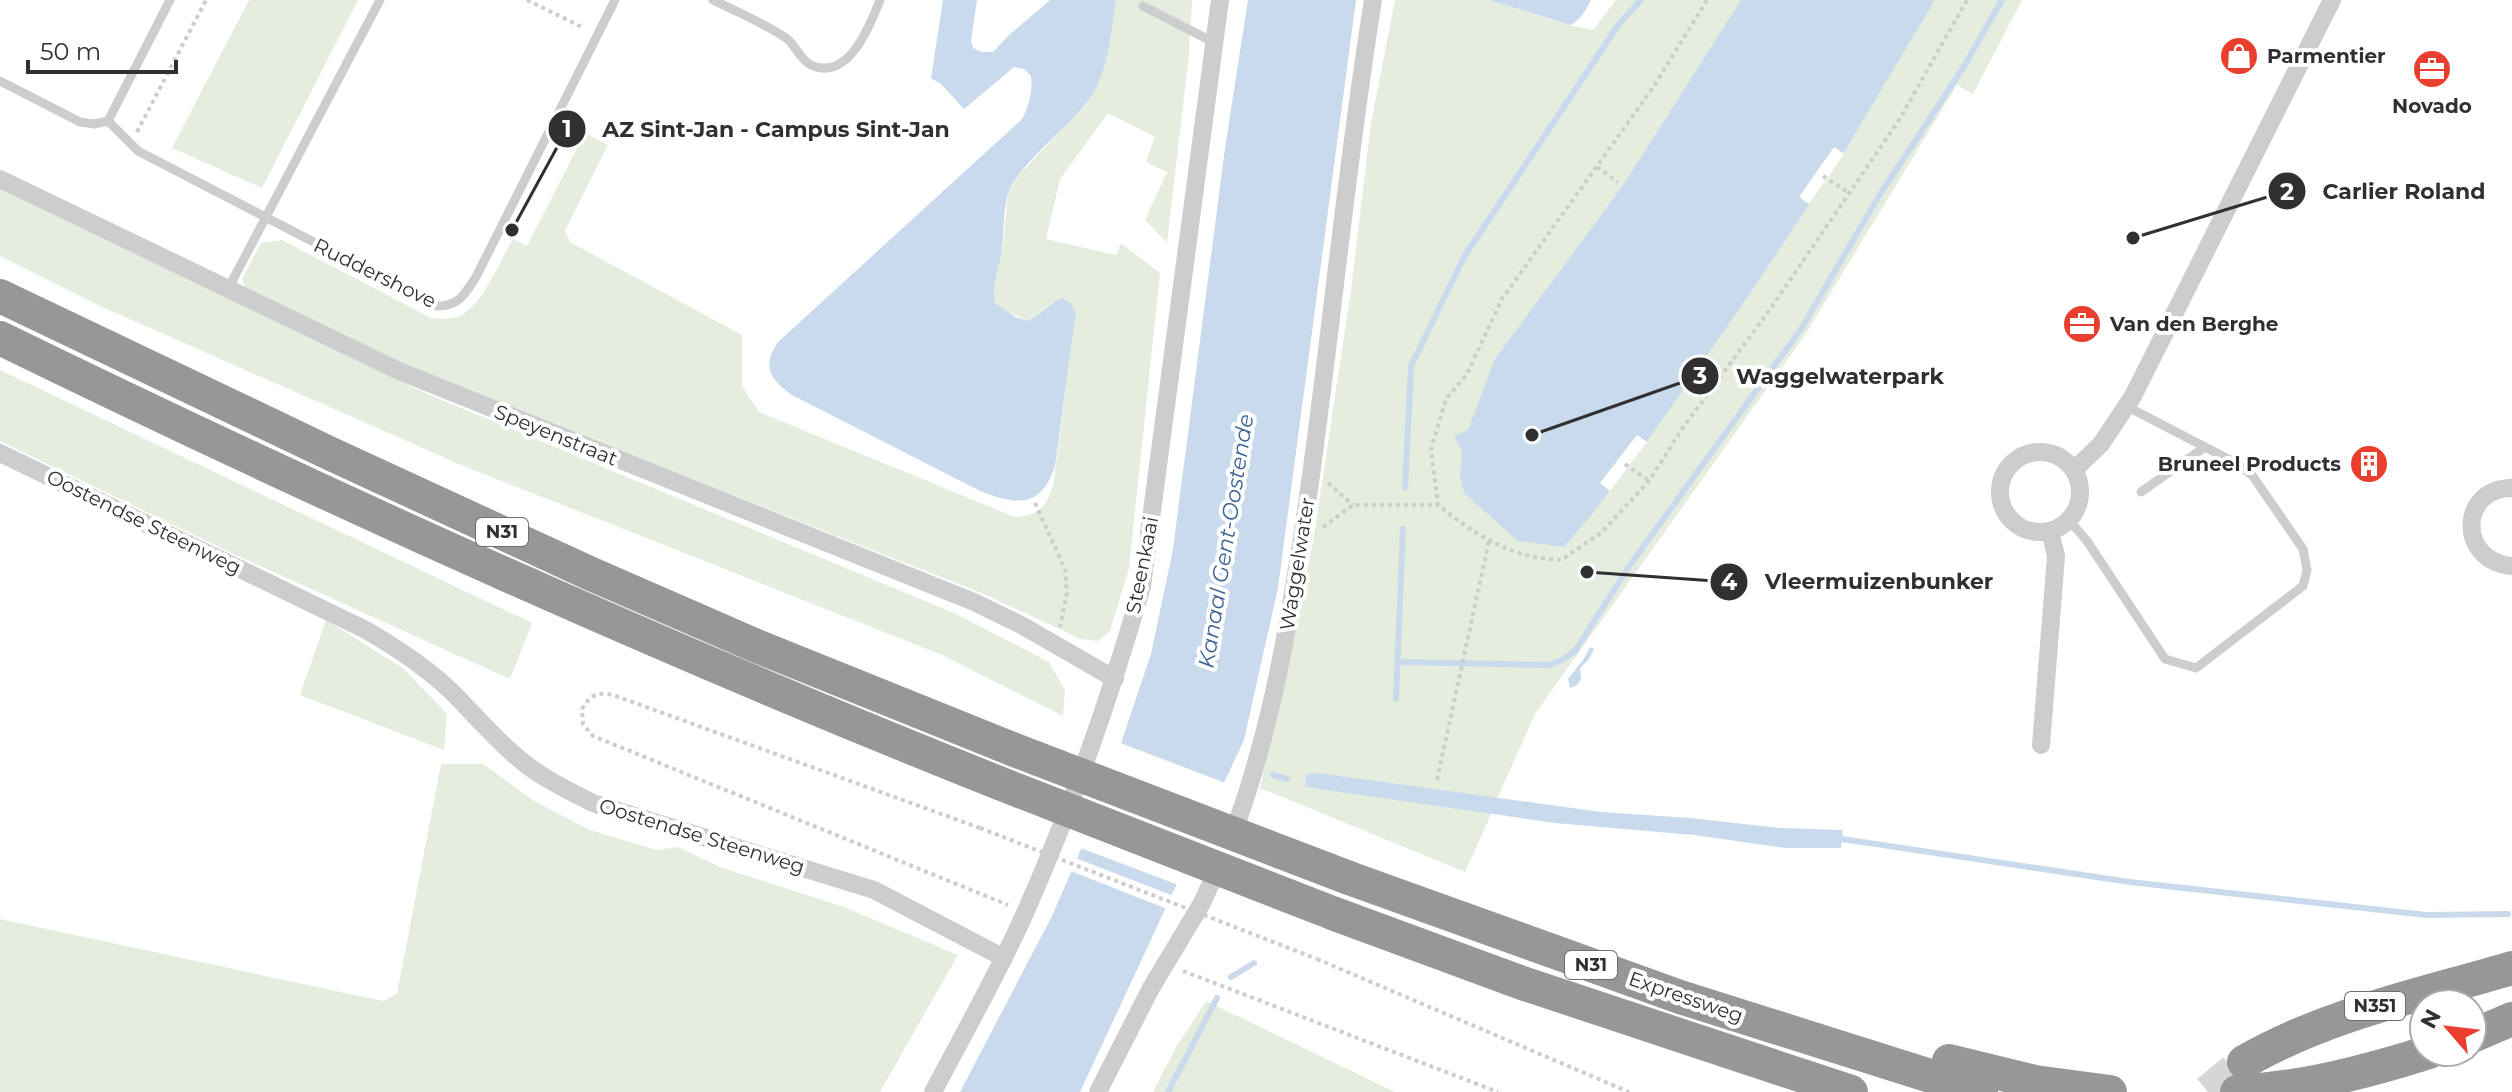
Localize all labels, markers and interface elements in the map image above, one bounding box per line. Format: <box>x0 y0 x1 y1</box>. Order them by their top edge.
scale bar <box>28 24 176 74</box>
shop icon: Parmentier <box>2218 35 2260 77</box>
text: 50 m <box>40 37 101 66</box>
place label: Parmentier <box>2267 44 2386 68</box>
office icon: Novado <box>2411 48 2453 90</box>
place label: Novado <box>2392 94 2472 118</box>
callout: AZ Sint-Jan - Campus Sint-Jan <box>547 106 966 152</box>
text: 1 <box>562 114 572 143</box>
text: AZ Sint-Jan - Campus Sint-Jan <box>601 116 950 143</box>
callout: Carlier Roland <box>2267 168 2502 214</box>
text: 2 <box>2280 177 2294 206</box>
text: Carlier Roland <box>2323 178 2485 205</box>
street label: Ruddershove <box>310 233 440 313</box>
office icon: Van den Berghe <box>2061 303 2103 345</box>
place label: Van den Berghe <box>2109 312 2278 336</box>
callout: Waggelwaterpark <box>1680 353 1960 399</box>
text: 3 <box>1692 361 1707 390</box>
text: Waggelwaterpark <box>1736 363 1945 390</box>
street label: Speyenstraat <box>491 399 621 471</box>
water label: Kanaal Gent-Oostende <box>1193 412 1259 670</box>
building icon: Bruneel Products <box>2348 443 2390 485</box>
place label: Bruneel Products <box>2158 452 2341 476</box>
street label: Oostendse Steenweg <box>43 464 245 580</box>
street label: Waggelwater <box>1275 496 1319 632</box>
street label: Steenkaai <box>1121 514 1163 616</box>
road number: N31 <box>476 518 528 546</box>
callout: Vleermuizenbunker <box>1709 559 2010 605</box>
text: 4 <box>1721 567 1738 596</box>
text: Vleermuizenbunker <box>1764 568 1993 595</box>
street label: Oostendse Steenweg <box>596 793 808 879</box>
road number: N31 <box>1565 951 1617 979</box>
street label: Expressweg <box>1626 966 1746 1028</box>
north arrow <box>2408 988 2488 1068</box>
road number: N351 <box>2345 992 2405 1020</box>
text: N <box>2415 1005 2447 1033</box>

